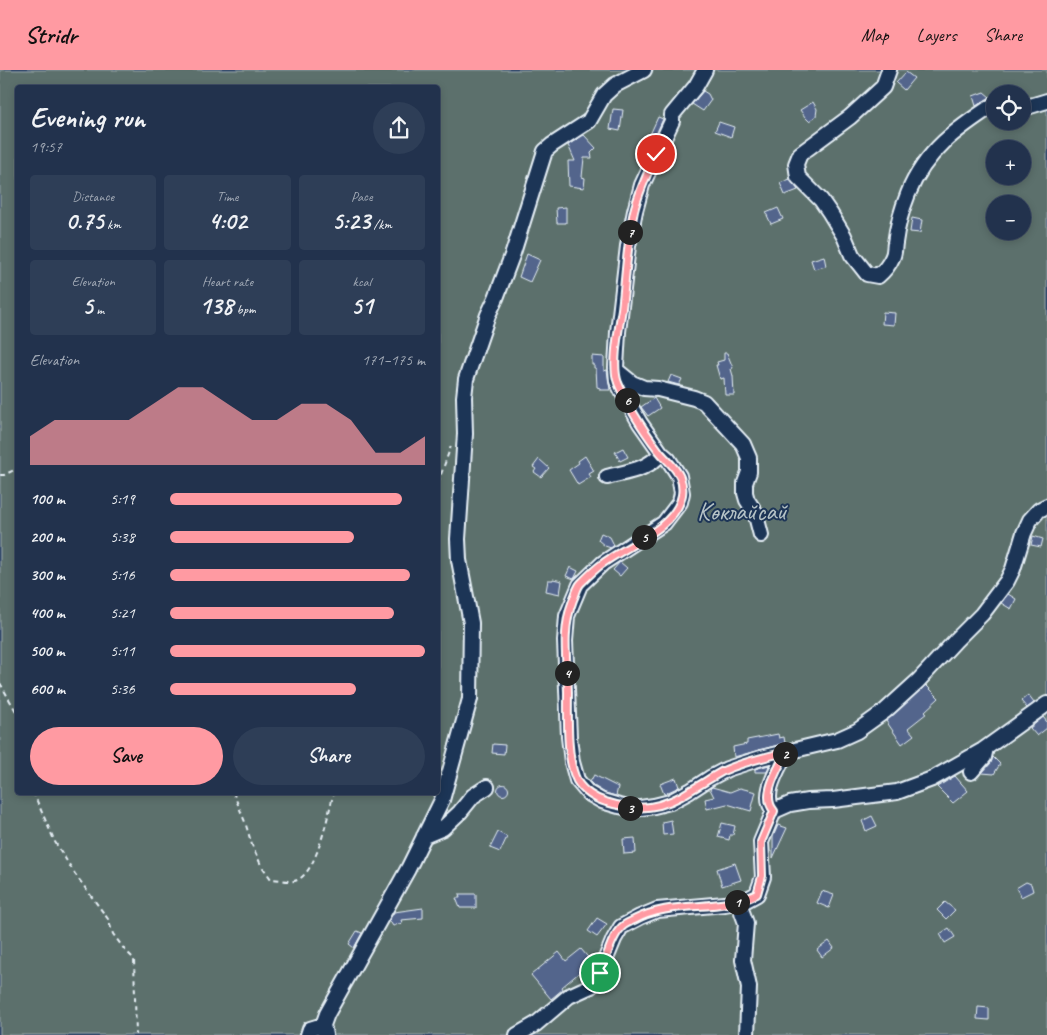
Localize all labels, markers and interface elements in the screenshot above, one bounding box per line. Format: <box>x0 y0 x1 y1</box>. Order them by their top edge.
text: Stridr <box>25 20 77 50</box>
text: Map <box>861 24 889 46</box>
text: Layers <box>917 24 956 46</box>
text: Share <box>984 24 1022 46</box>
map controls <box>986 85 1031 240</box>
button: locate <box>986 85 1031 130</box>
text: Evening run <box>30 100 145 135</box>
button: share <box>373 102 425 154</box>
pin <box>635 133 677 175</box>
text: 19:57 <box>30 137 62 157</box>
icon: check <box>642 140 670 168</box>
button: + <box>986 140 1031 185</box>
text: Distance <box>72 188 114 205</box>
text: Time <box>217 188 238 205</box>
text: Pace <box>351 188 373 205</box>
button: − <box>986 195 1031 240</box>
text: 0.75 <box>66 205 104 237</box>
text: 4:02 <box>208 205 247 237</box>
text: 5:23 <box>332 205 370 237</box>
text: km <box>104 216 121 233</box>
text: /km <box>370 216 392 233</box>
pin: 7 <box>618 220 642 244</box>
text: 7 <box>627 224 634 241</box>
text: Elevation <box>72 273 115 290</box>
text: Heart rate <box>202 273 253 290</box>
text: kcal <box>353 273 371 290</box>
text: 5 <box>82 290 93 322</box>
text: 138 <box>199 290 233 322</box>
text: 51 <box>351 290 373 322</box>
text: m <box>93 301 104 318</box>
text: bpm <box>233 301 256 318</box>
text: Elevation <box>30 350 79 370</box>
text: 171–175 m <box>362 350 425 370</box>
pin: 6 <box>614 388 640 412</box>
text: 6 <box>624 392 631 409</box>
text: 100 m <box>30 489 65 509</box>
text: 5:19 <box>110 489 135 509</box>
park label: Көклайсай <box>697 496 788 528</box>
pin: 5 <box>632 524 656 550</box>
text: 200 m <box>30 527 65 547</box>
text: 5:38 <box>110 527 135 547</box>
text: 5 <box>641 529 648 546</box>
text: 300 m <box>30 565 65 585</box>
text: 5:16 <box>110 565 135 585</box>
text: 400 m <box>30 603 65 623</box>
text: 5:21 <box>110 603 135 623</box>
text: 500 m <box>30 641 64 661</box>
text: 5:11 <box>110 641 135 661</box>
pin: 4 <box>554 660 580 686</box>
text: 4 <box>564 665 571 682</box>
text: 600 m <box>30 679 65 699</box>
text: 5:36 <box>110 679 135 699</box>
button: Save <box>30 727 223 785</box>
button: Share <box>233 727 425 785</box>
pin: 2 <box>772 742 798 766</box>
text: 2 <box>782 746 789 763</box>
pin: 3 <box>618 796 642 820</box>
text: 3 <box>627 800 634 817</box>
pin: 1 <box>724 890 750 914</box>
text: 1 <box>734 894 741 911</box>
pin <box>579 952 621 994</box>
icon: arrive <box>586 959 614 987</box>

